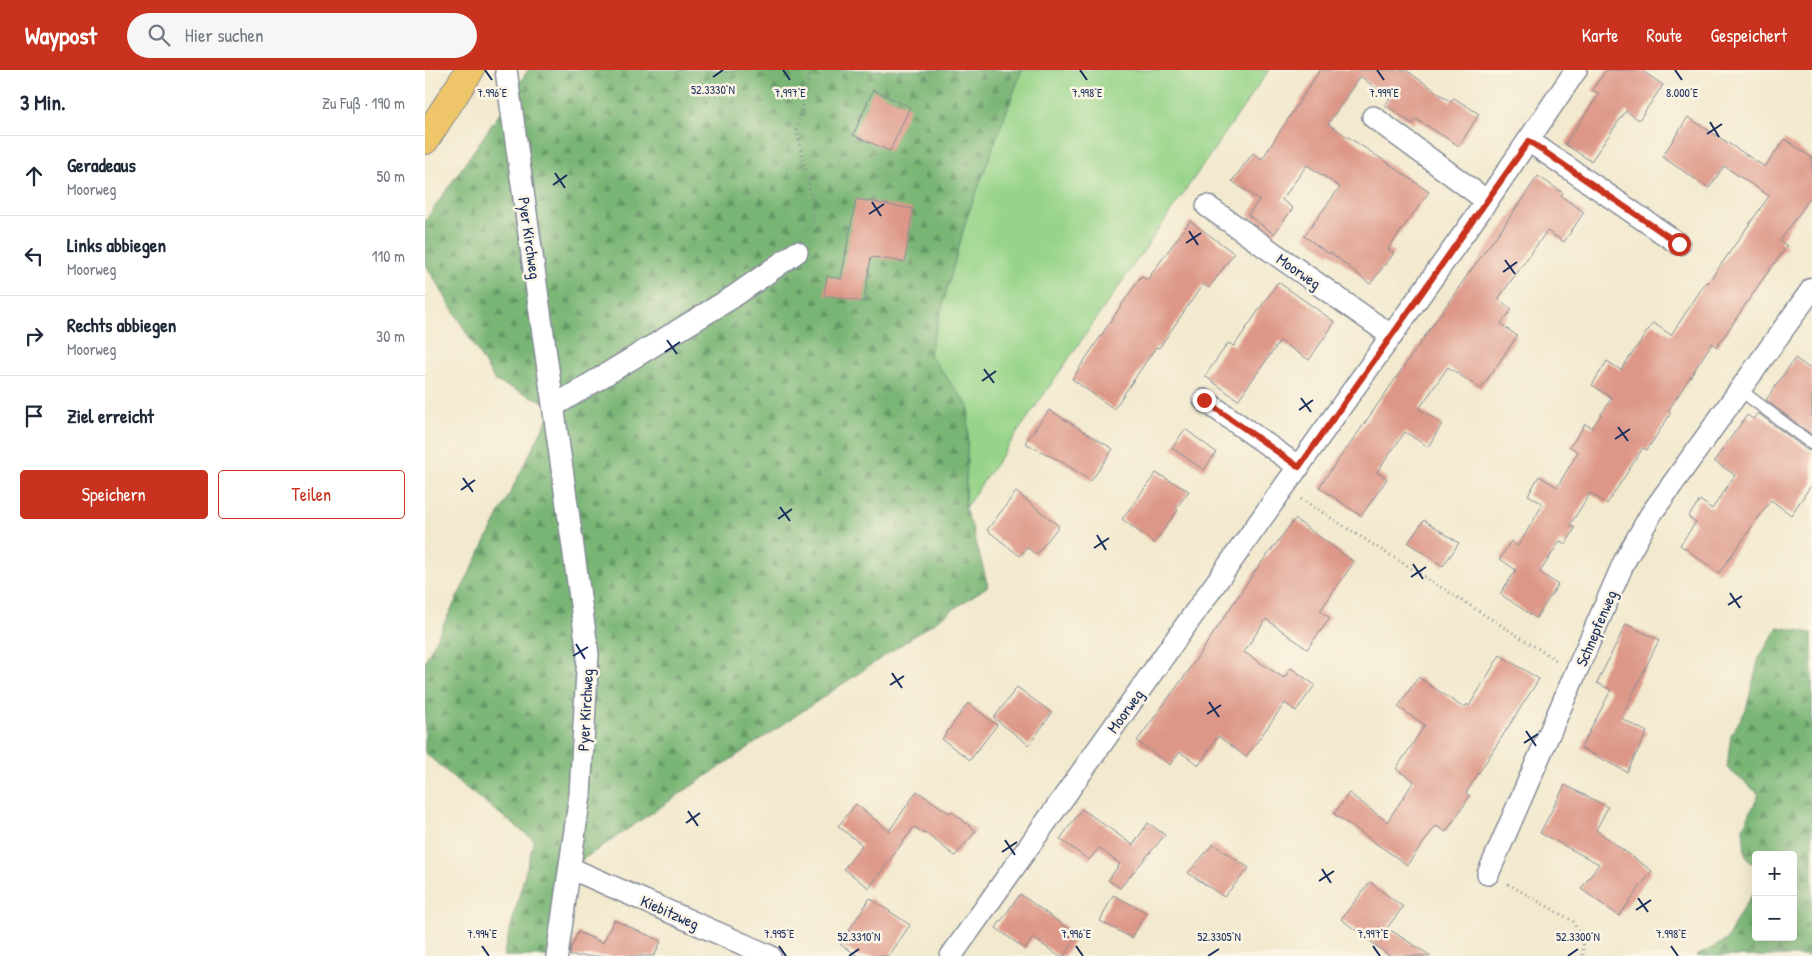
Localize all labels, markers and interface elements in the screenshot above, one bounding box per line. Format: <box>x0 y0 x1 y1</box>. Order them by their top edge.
search box <box>127 13 477 58</box>
text: Waypost <box>25 19 97 51</box>
icon: search <box>145 21 173 49</box>
text: Hier suchen <box>185 22 264 48</box>
text: Karte <box>1582 23 1619 48</box>
text: Route <box>1647 23 1683 48</box>
text: Gespeichert <box>1711 23 1787 48</box>
text: 52.3330°N <box>691 81 735 98</box>
text: 7.996°E <box>477 84 508 101</box>
text: 7.997°E <box>774 84 806 101</box>
text: 7.998°E <box>1072 84 1103 101</box>
text: 7.999°E <box>1369 84 1400 101</box>
text: 8.000°E <box>1666 84 1699 101</box>
text: 3 Min. <box>20 88 65 117</box>
text: Zu Fuß · 190 m <box>322 92 405 114</box>
text: Geradeaus <box>67 152 136 178</box>
icon: ahead <box>20 162 48 190</box>
text: 50 m <box>377 165 405 187</box>
text: Moorweg <box>67 178 116 200</box>
street label: Pyer Kirchweg <box>513 196 547 280</box>
text: Links abbiegen <box>67 232 166 258</box>
route start <box>1668 233 1691 256</box>
icon: left <box>20 242 48 270</box>
text: 110 m <box>372 245 405 267</box>
street label: Moorweg <box>1272 248 1326 294</box>
text: Moorweg <box>67 258 116 280</box>
text: Rechts abbiegen <box>67 312 176 338</box>
icon: right <box>20 322 48 350</box>
text: 30 m <box>376 325 405 347</box>
text: Moorweg <box>67 338 116 360</box>
route end <box>1193 389 1216 412</box>
icon: arrive <box>20 402 48 430</box>
text: Ziel erreicht <box>67 403 154 429</box>
button: Speichern <box>20 470 208 519</box>
button: Teilen <box>218 470 405 519</box>
street label: Schnepfenweg <box>1570 586 1622 670</box>
street label: Pyer Kirchweg <box>572 668 598 752</box>
street label: Moorweg <box>1102 685 1148 737</box>
map controls <box>1752 851 1797 941</box>
button: + <box>1752 851 1797 896</box>
street label: Kiebitzweg <box>637 889 703 935</box>
button: − <box>1752 896 1797 941</box>
text: 7.994°E <box>467 925 498 942</box>
text: 7.995°E <box>764 925 795 942</box>
text: 7.996°E <box>1061 925 1092 942</box>
text: 7.997°E <box>1357 925 1389 942</box>
text: 7.998°E <box>1656 925 1687 942</box>
text: 52.3310°N <box>838 928 880 945</box>
text: 52.3305°N <box>1197 928 1241 945</box>
text: 52.3300°N <box>1556 928 1600 945</box>

